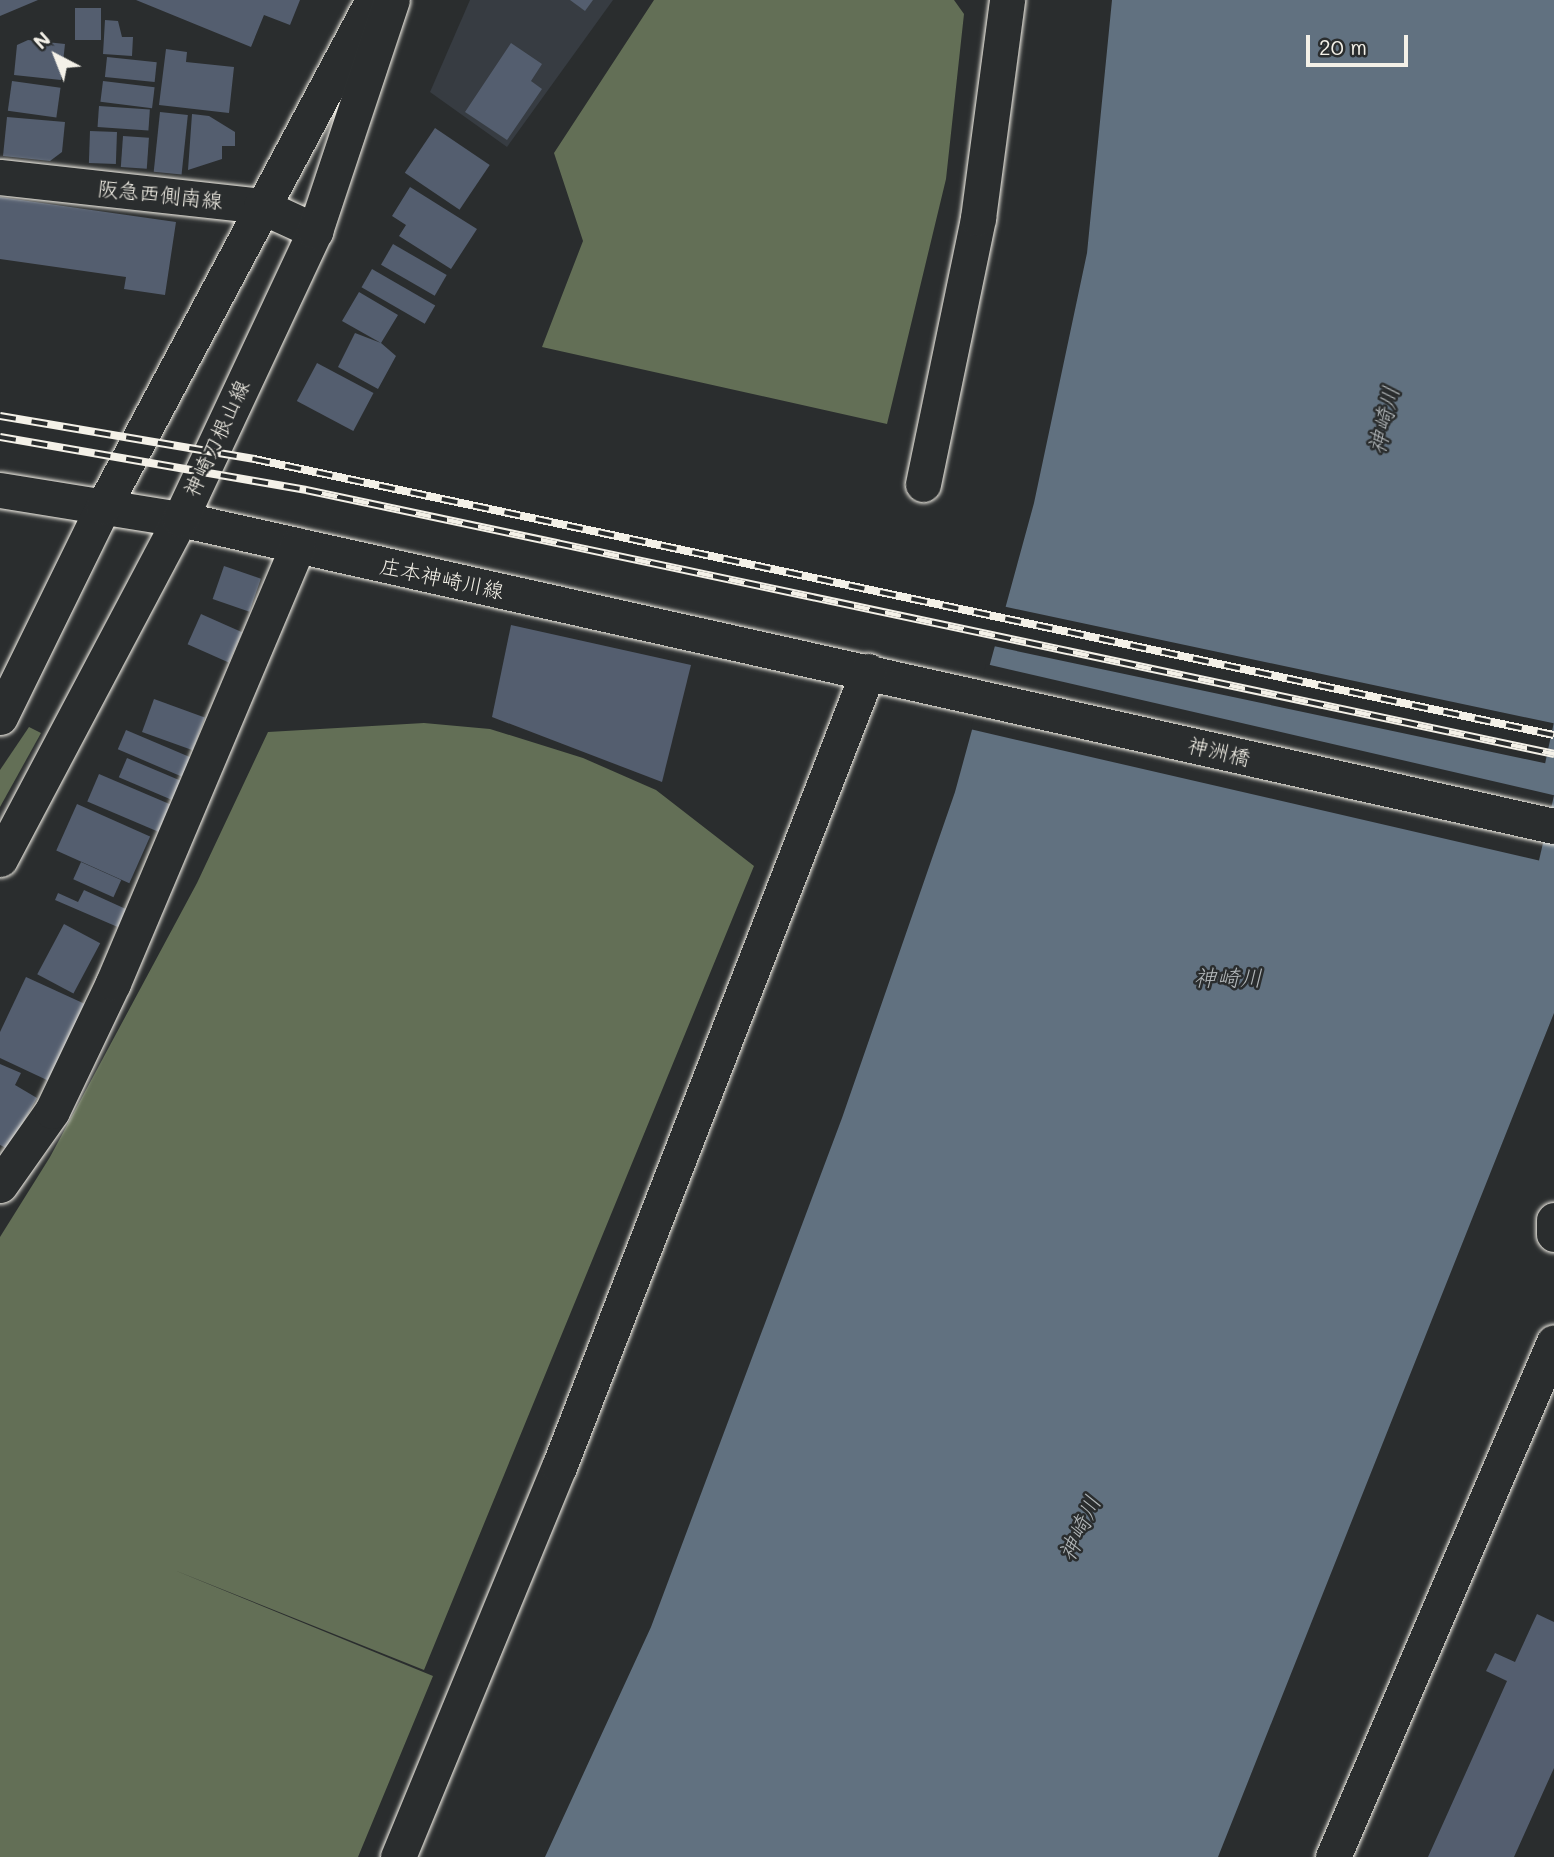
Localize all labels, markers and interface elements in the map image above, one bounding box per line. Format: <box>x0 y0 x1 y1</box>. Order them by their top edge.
north arrow <box>21 21 91 91</box>
scale bar <box>1309 21 1410 65</box>
text: N <box>28 26 55 54</box>
text: 20 m <box>1319 33 1367 60</box>
street label: 阪急西側南線 <box>96 175 224 213</box>
street label: 神崎刀根山線 <box>178 376 254 500</box>
water label: 神崎川 <box>1362 383 1404 457</box>
street label: 庄本神崎川線 <box>378 553 506 603</box>
street label: 神洲橋 <box>1185 732 1253 770</box>
water label: 神崎川 <box>1194 963 1262 991</box>
water label: 神崎川 <box>1052 1491 1106 1565</box>

